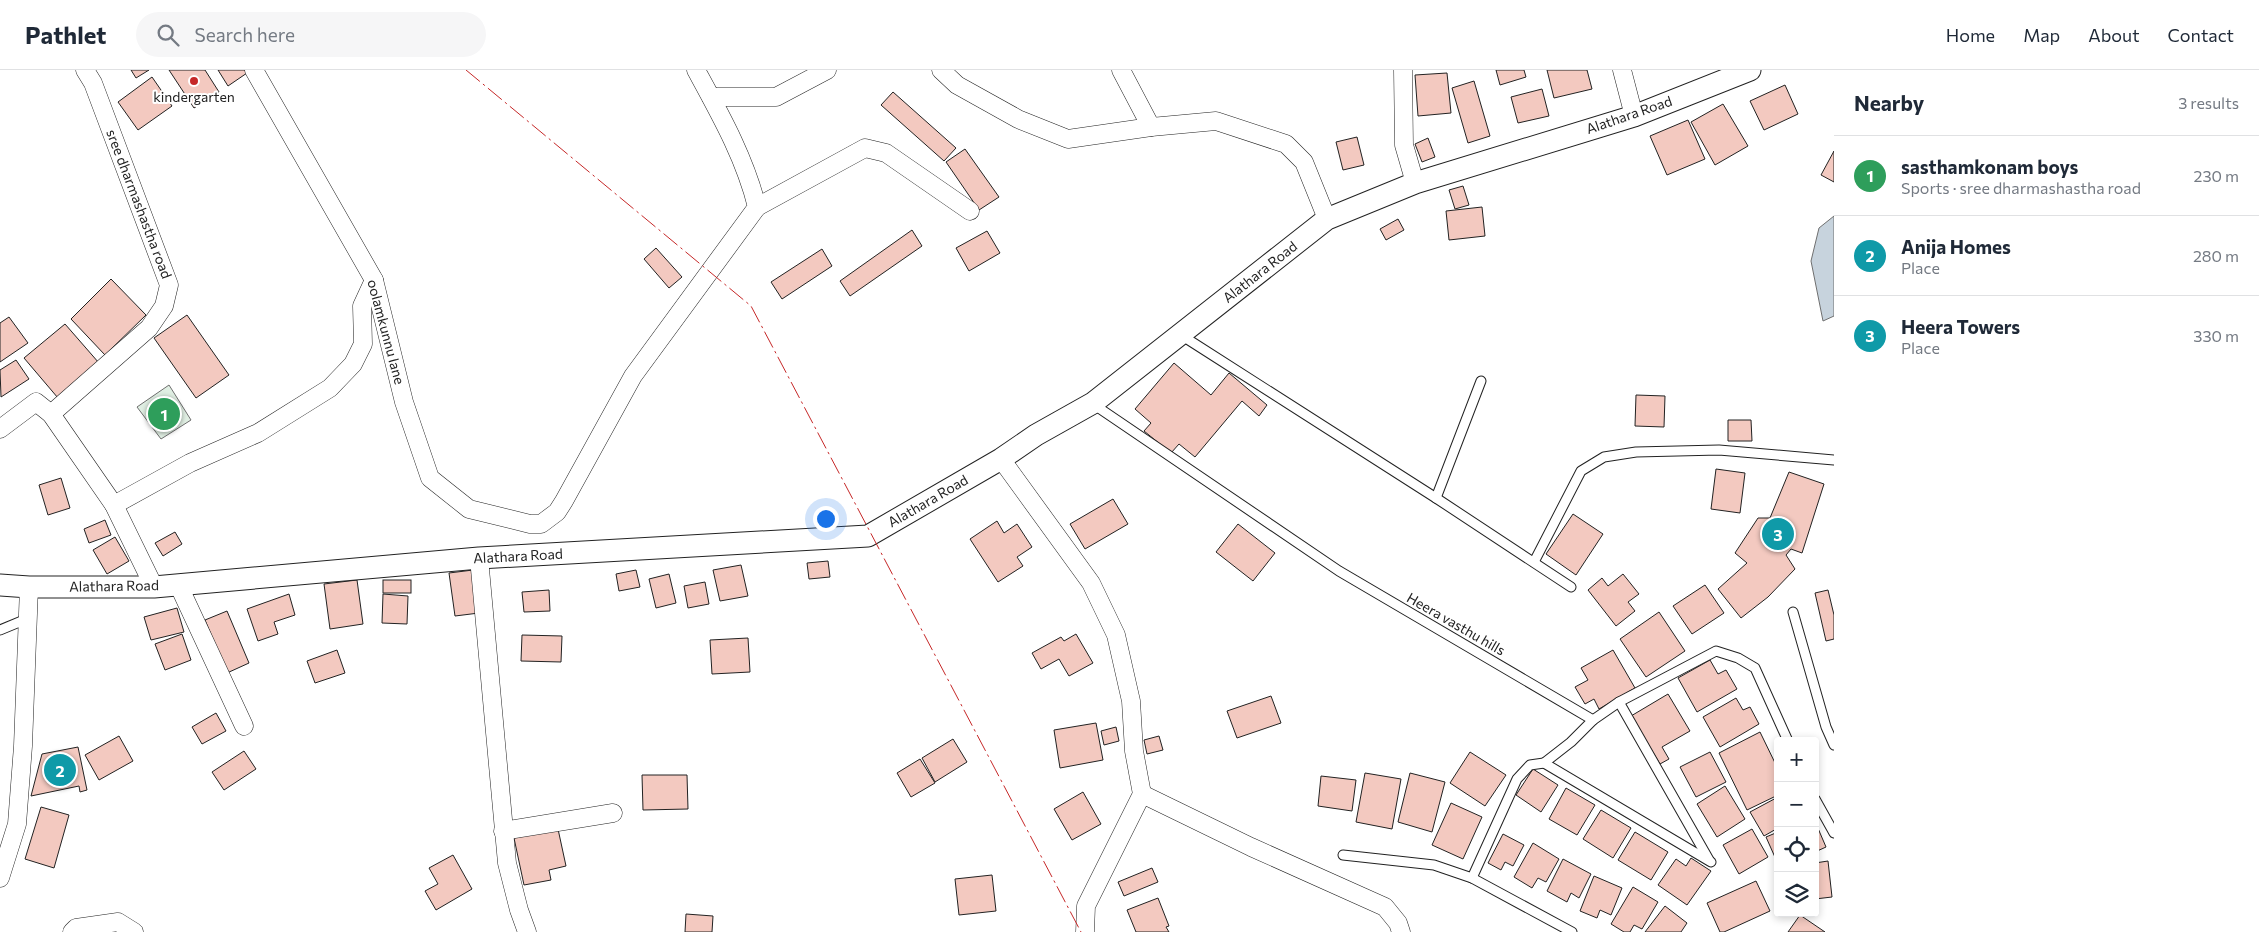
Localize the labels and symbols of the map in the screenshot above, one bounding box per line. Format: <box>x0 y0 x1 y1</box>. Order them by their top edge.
marker: kindergarten <box>188 75 200 87</box>
place label: kindergarten <box>153 88 235 105</box>
street label: Alathara Road <box>1584 92 1674 137</box>
street label: sree dharmashastha road <box>103 127 176 281</box>
street label: Alathara Road <box>1219 237 1300 306</box>
street label: oolamkunnu lane <box>364 277 409 386</box>
pin: 1 <box>148 395 180 433</box>
street label: Alathara Road <box>885 471 971 530</box>
your location <box>813 506 839 532</box>
pin: 3 <box>1762 515 1794 553</box>
street label: Alathara Road <box>473 545 563 566</box>
street label: Alathara Road <box>69 576 159 595</box>
street label: Heera vasthu hills <box>1404 589 1508 659</box>
pin: 2 <box>44 751 76 789</box>

